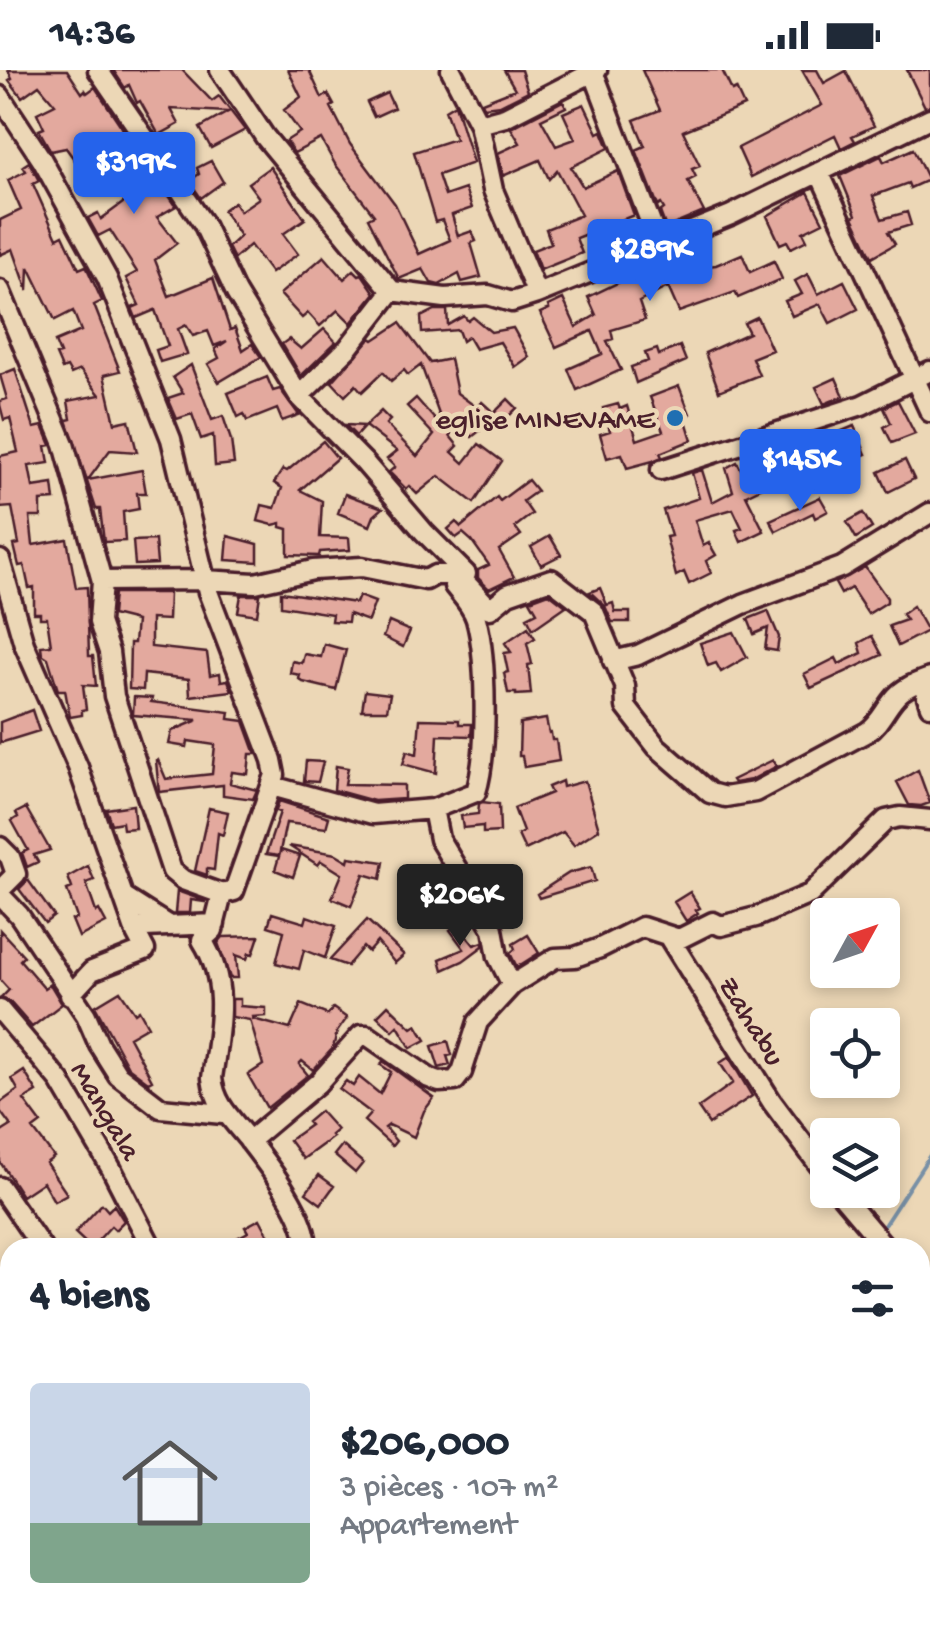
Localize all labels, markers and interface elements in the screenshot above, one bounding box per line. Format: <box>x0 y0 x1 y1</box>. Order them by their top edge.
text: 14:36 <box>50 13 134 57</box>
pin: $319K <box>64 132 204 217</box>
text: $319K <box>95 145 173 183</box>
pin: $289K <box>580 219 720 304</box>
text: $289K <box>609 232 691 270</box>
place label: eglise MINEVAME <box>436 405 656 440</box>
marker: eglise MINEVAME <box>664 407 686 429</box>
pin: $145K <box>730 429 870 514</box>
text: $145K <box>762 442 838 480</box>
pin: $206K <box>390 864 530 949</box>
text: $206K <box>419 877 501 915</box>
north arrow <box>810 898 900 988</box>
map controls <box>810 898 900 1208</box>
street label: Zahabu <box>708 971 790 1074</box>
button: locate <box>810 1008 900 1098</box>
street label: Mangala <box>60 1057 147 1169</box>
button: layers <box>810 1118 900 1208</box>
icon: filters <box>845 1271 900 1326</box>
text: 4 biens <box>30 1274 148 1323</box>
text: $206,000 <box>340 1421 509 1470</box>
icon: home <box>110 1423 230 1543</box>
text: 3 pièces · 107 m² <box>340 1470 558 1508</box>
text: Appartement <box>340 1508 517 1546</box>

